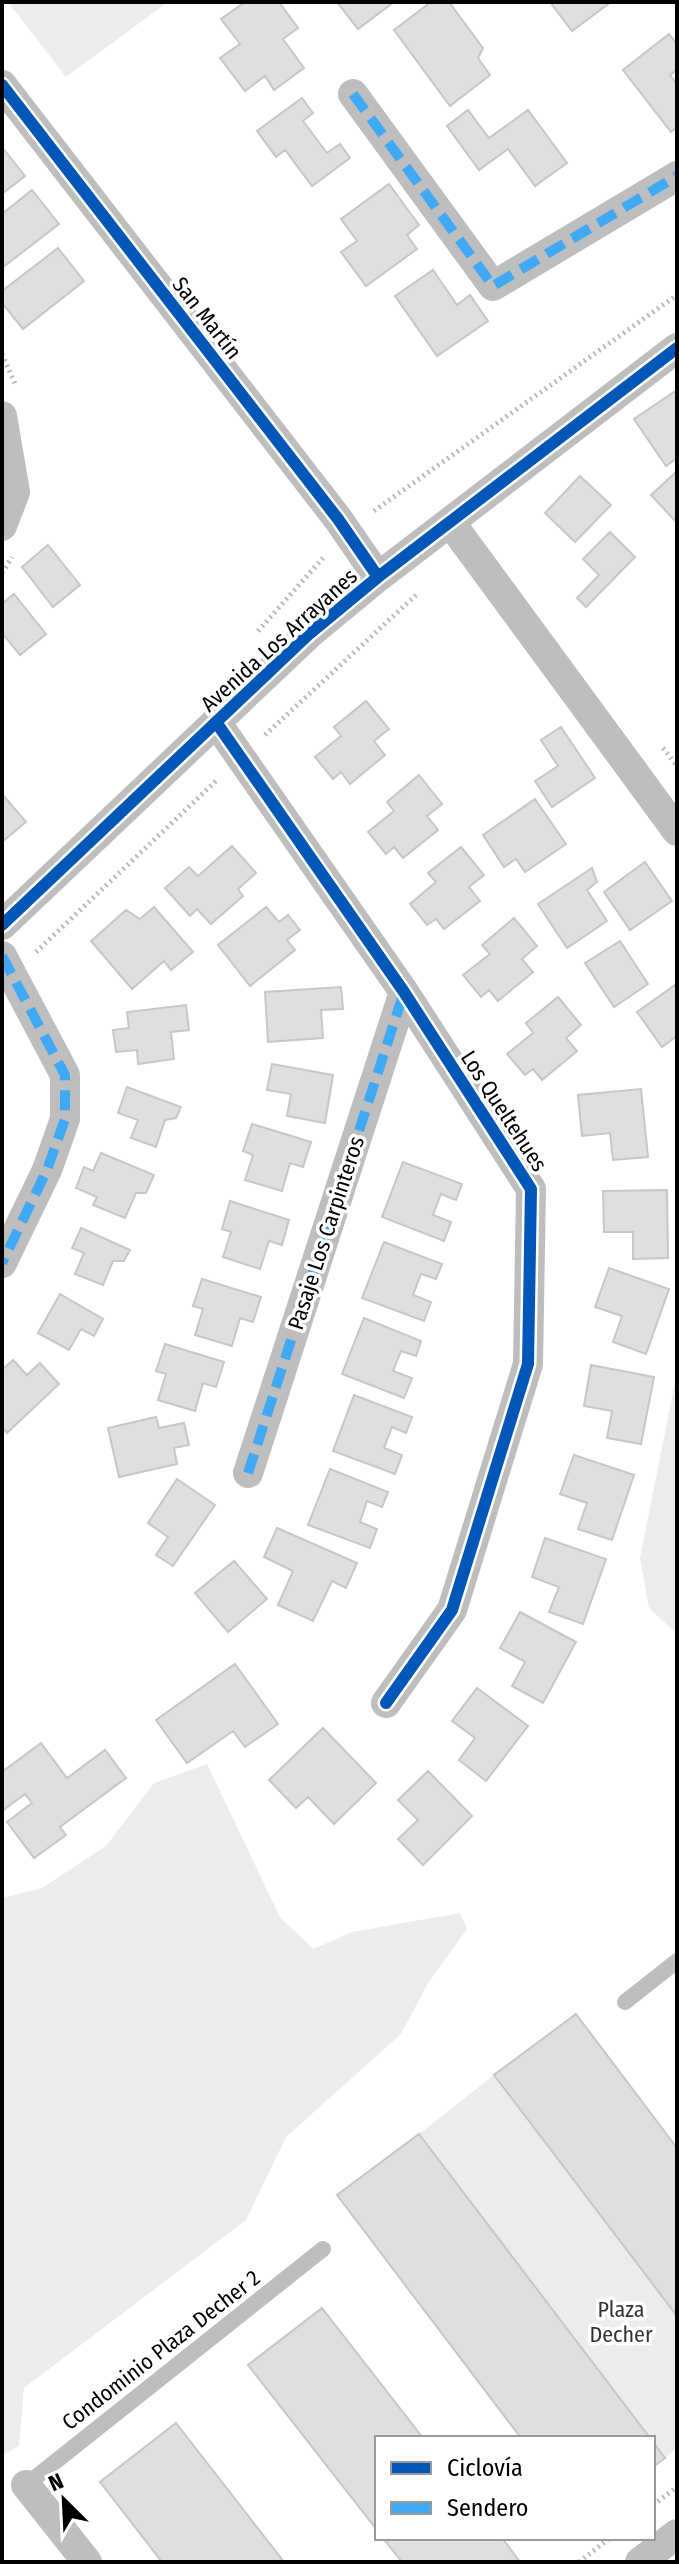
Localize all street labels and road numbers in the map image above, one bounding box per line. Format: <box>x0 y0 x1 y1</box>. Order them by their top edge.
street label: San Martín <box>167 272 247 364</box>
street label: Avenida Los Arrayanes <box>195 563 363 717</box>
street label: Los Queltehues <box>455 1046 553 1176</box>
street label: Pasaje Los Carpinteros <box>282 1133 370 1333</box>
street label: Condominio Plaza Decher 2 <box>57 2264 265 2436</box>

